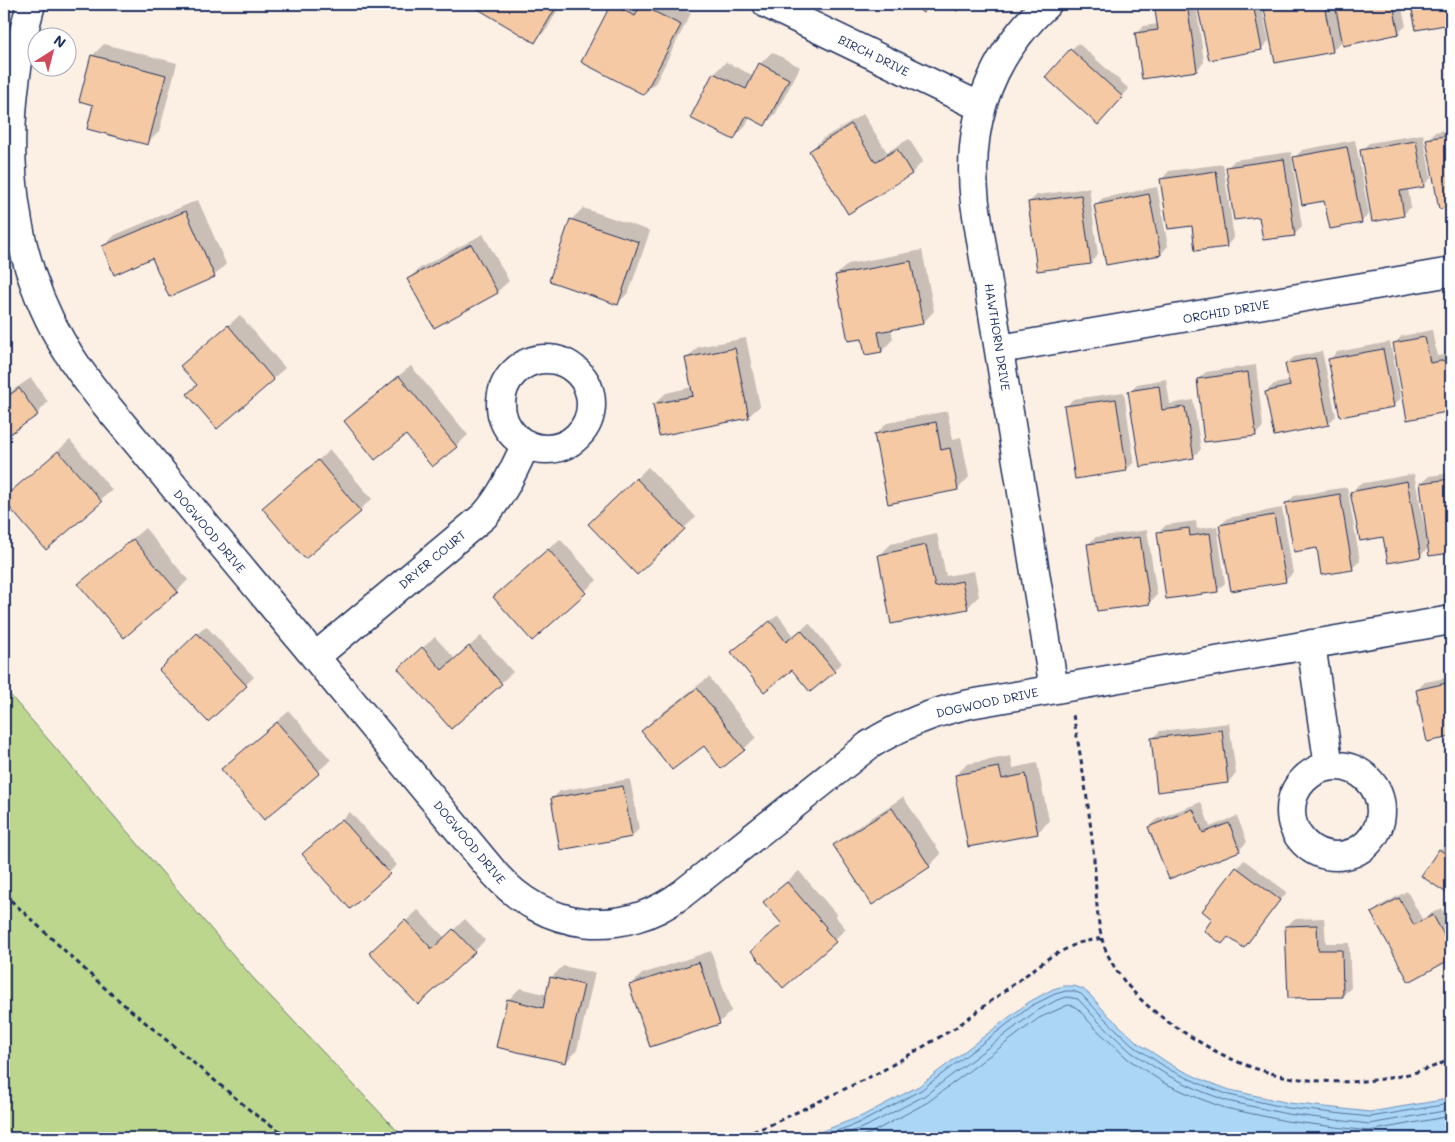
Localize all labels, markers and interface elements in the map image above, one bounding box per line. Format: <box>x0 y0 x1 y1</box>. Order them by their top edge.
north arrow <box>28 28 78 78</box>
text: N <box>50 30 70 52</box>
street label: BIRCH DRIVE <box>836 31 912 79</box>
street label: HAWTHORN DRIVE <box>982 282 1014 392</box>
street label: ORCHID DRIVE <box>1182 296 1271 326</box>
street label: DOGWOOD DRIVE <box>170 486 250 576</box>
street label: DRYER COURT <box>395 526 469 592</box>
street label: DOGWOOD DRIVE <box>934 683 1040 721</box>
street label: DOGWOOD DRIVE <box>430 797 510 887</box>

